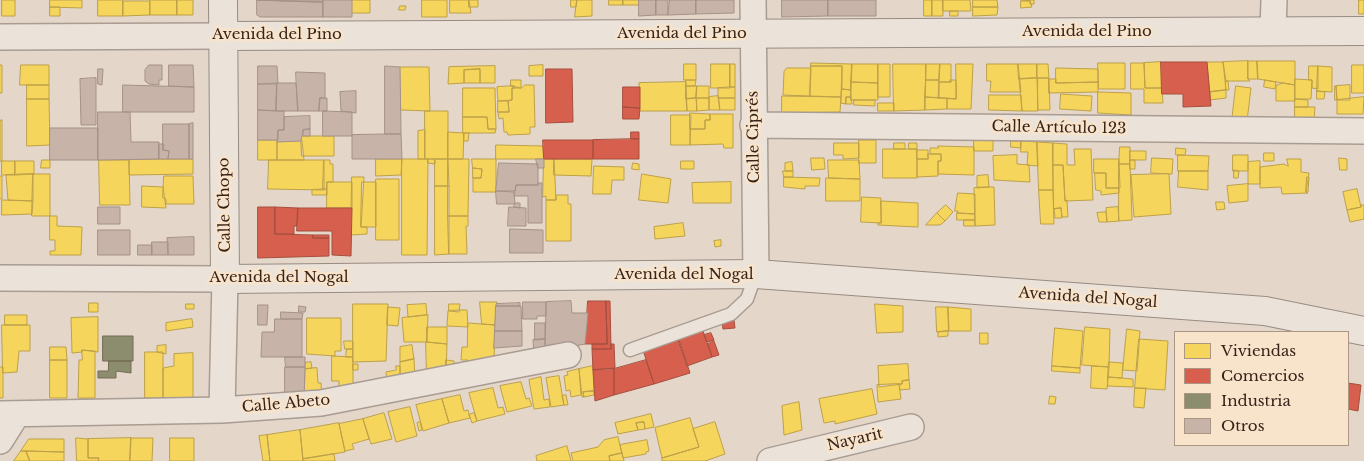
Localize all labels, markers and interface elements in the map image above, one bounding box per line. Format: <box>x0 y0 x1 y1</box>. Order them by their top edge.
street label: Avenida del Pino <box>1022 23 1152 41</box>
street label: Avenida del Pino <box>617 25 747 43</box>
street label: Avenida del Pino <box>212 26 342 44</box>
street label: Calle Ciprés <box>744 90 764 184</box>
street label: Calle Artículo 123 <box>991 118 1127 138</box>
street label: Calle Chopo <box>215 157 235 253</box>
street label: Avenida del Nogal <box>614 266 754 284</box>
street label: Avenida del Nogal <box>209 269 349 287</box>
street label: Avenida del Nogal <box>1018 284 1158 312</box>
legend <box>1174 331 1349 446</box>
text: Viviendas <box>1221 341 1296 360</box>
text: Comercios <box>1221 366 1304 385</box>
street label: Calle Abeto <box>241 391 331 417</box>
text: Industria <box>1221 391 1291 410</box>
text: Otros <box>1221 416 1264 435</box>
street label: Nayarit <box>825 425 885 455</box>

